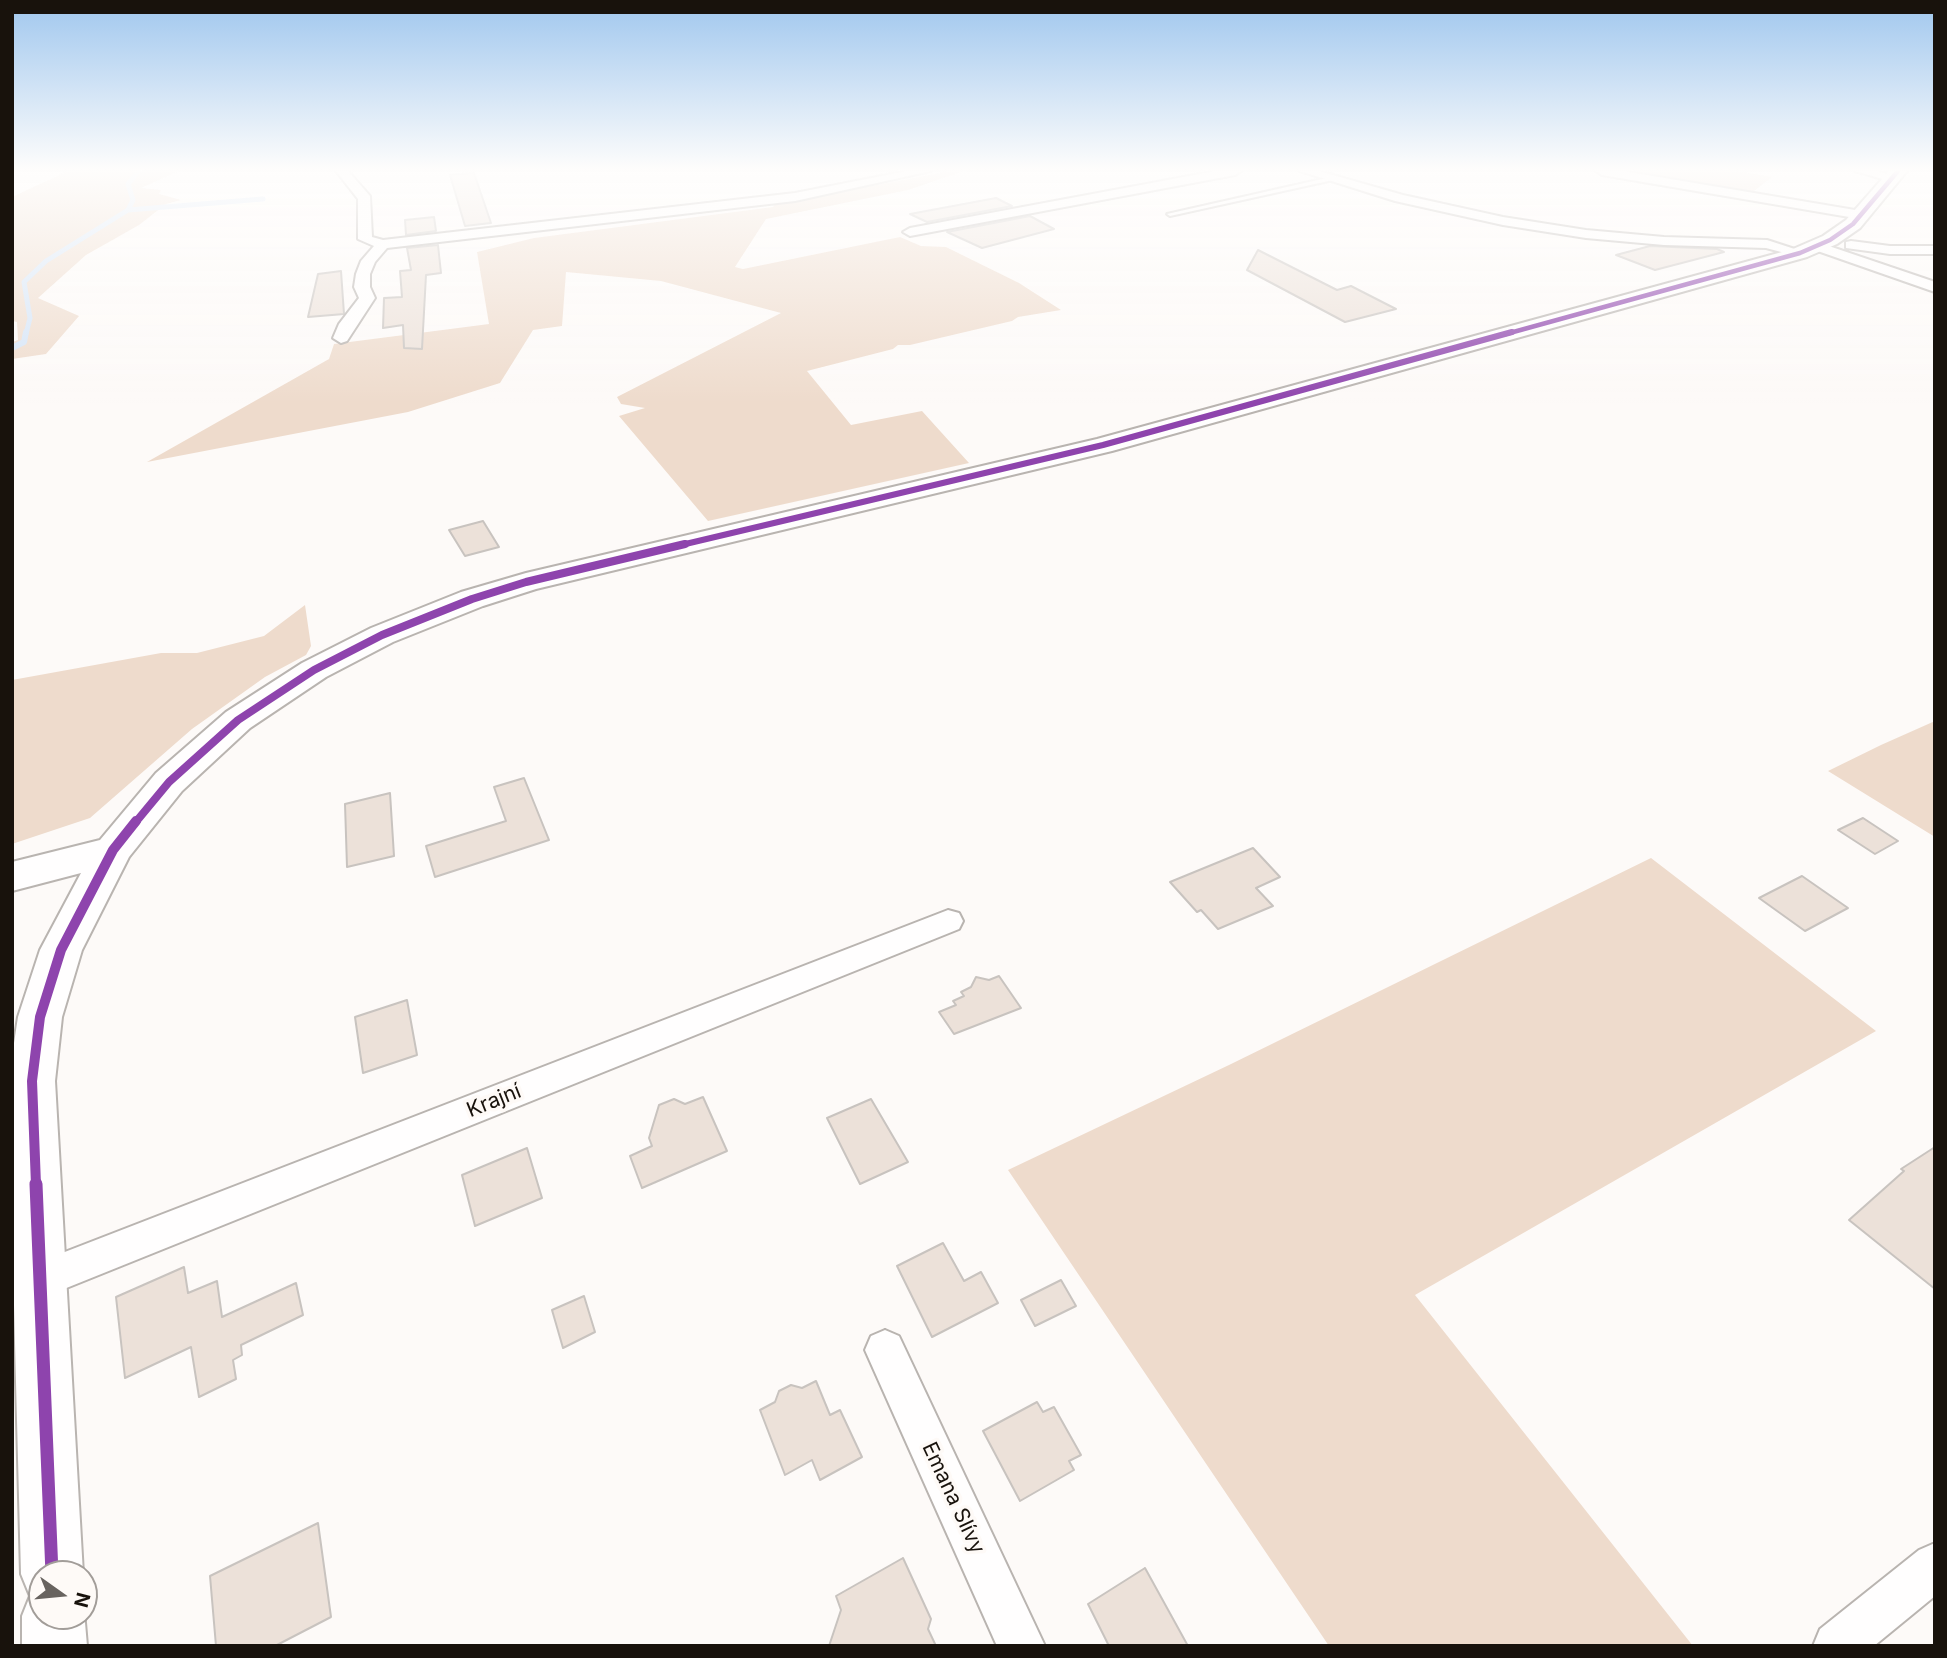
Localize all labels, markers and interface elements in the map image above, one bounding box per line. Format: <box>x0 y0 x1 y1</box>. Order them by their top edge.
street label: Krajní <box>463 1079 525 1123</box>
street label: Emana Slívy <box>916 1438 990 1558</box>
north arrow <box>28 1560 98 1630</box>
text: N <box>69 1590 95 1610</box>

